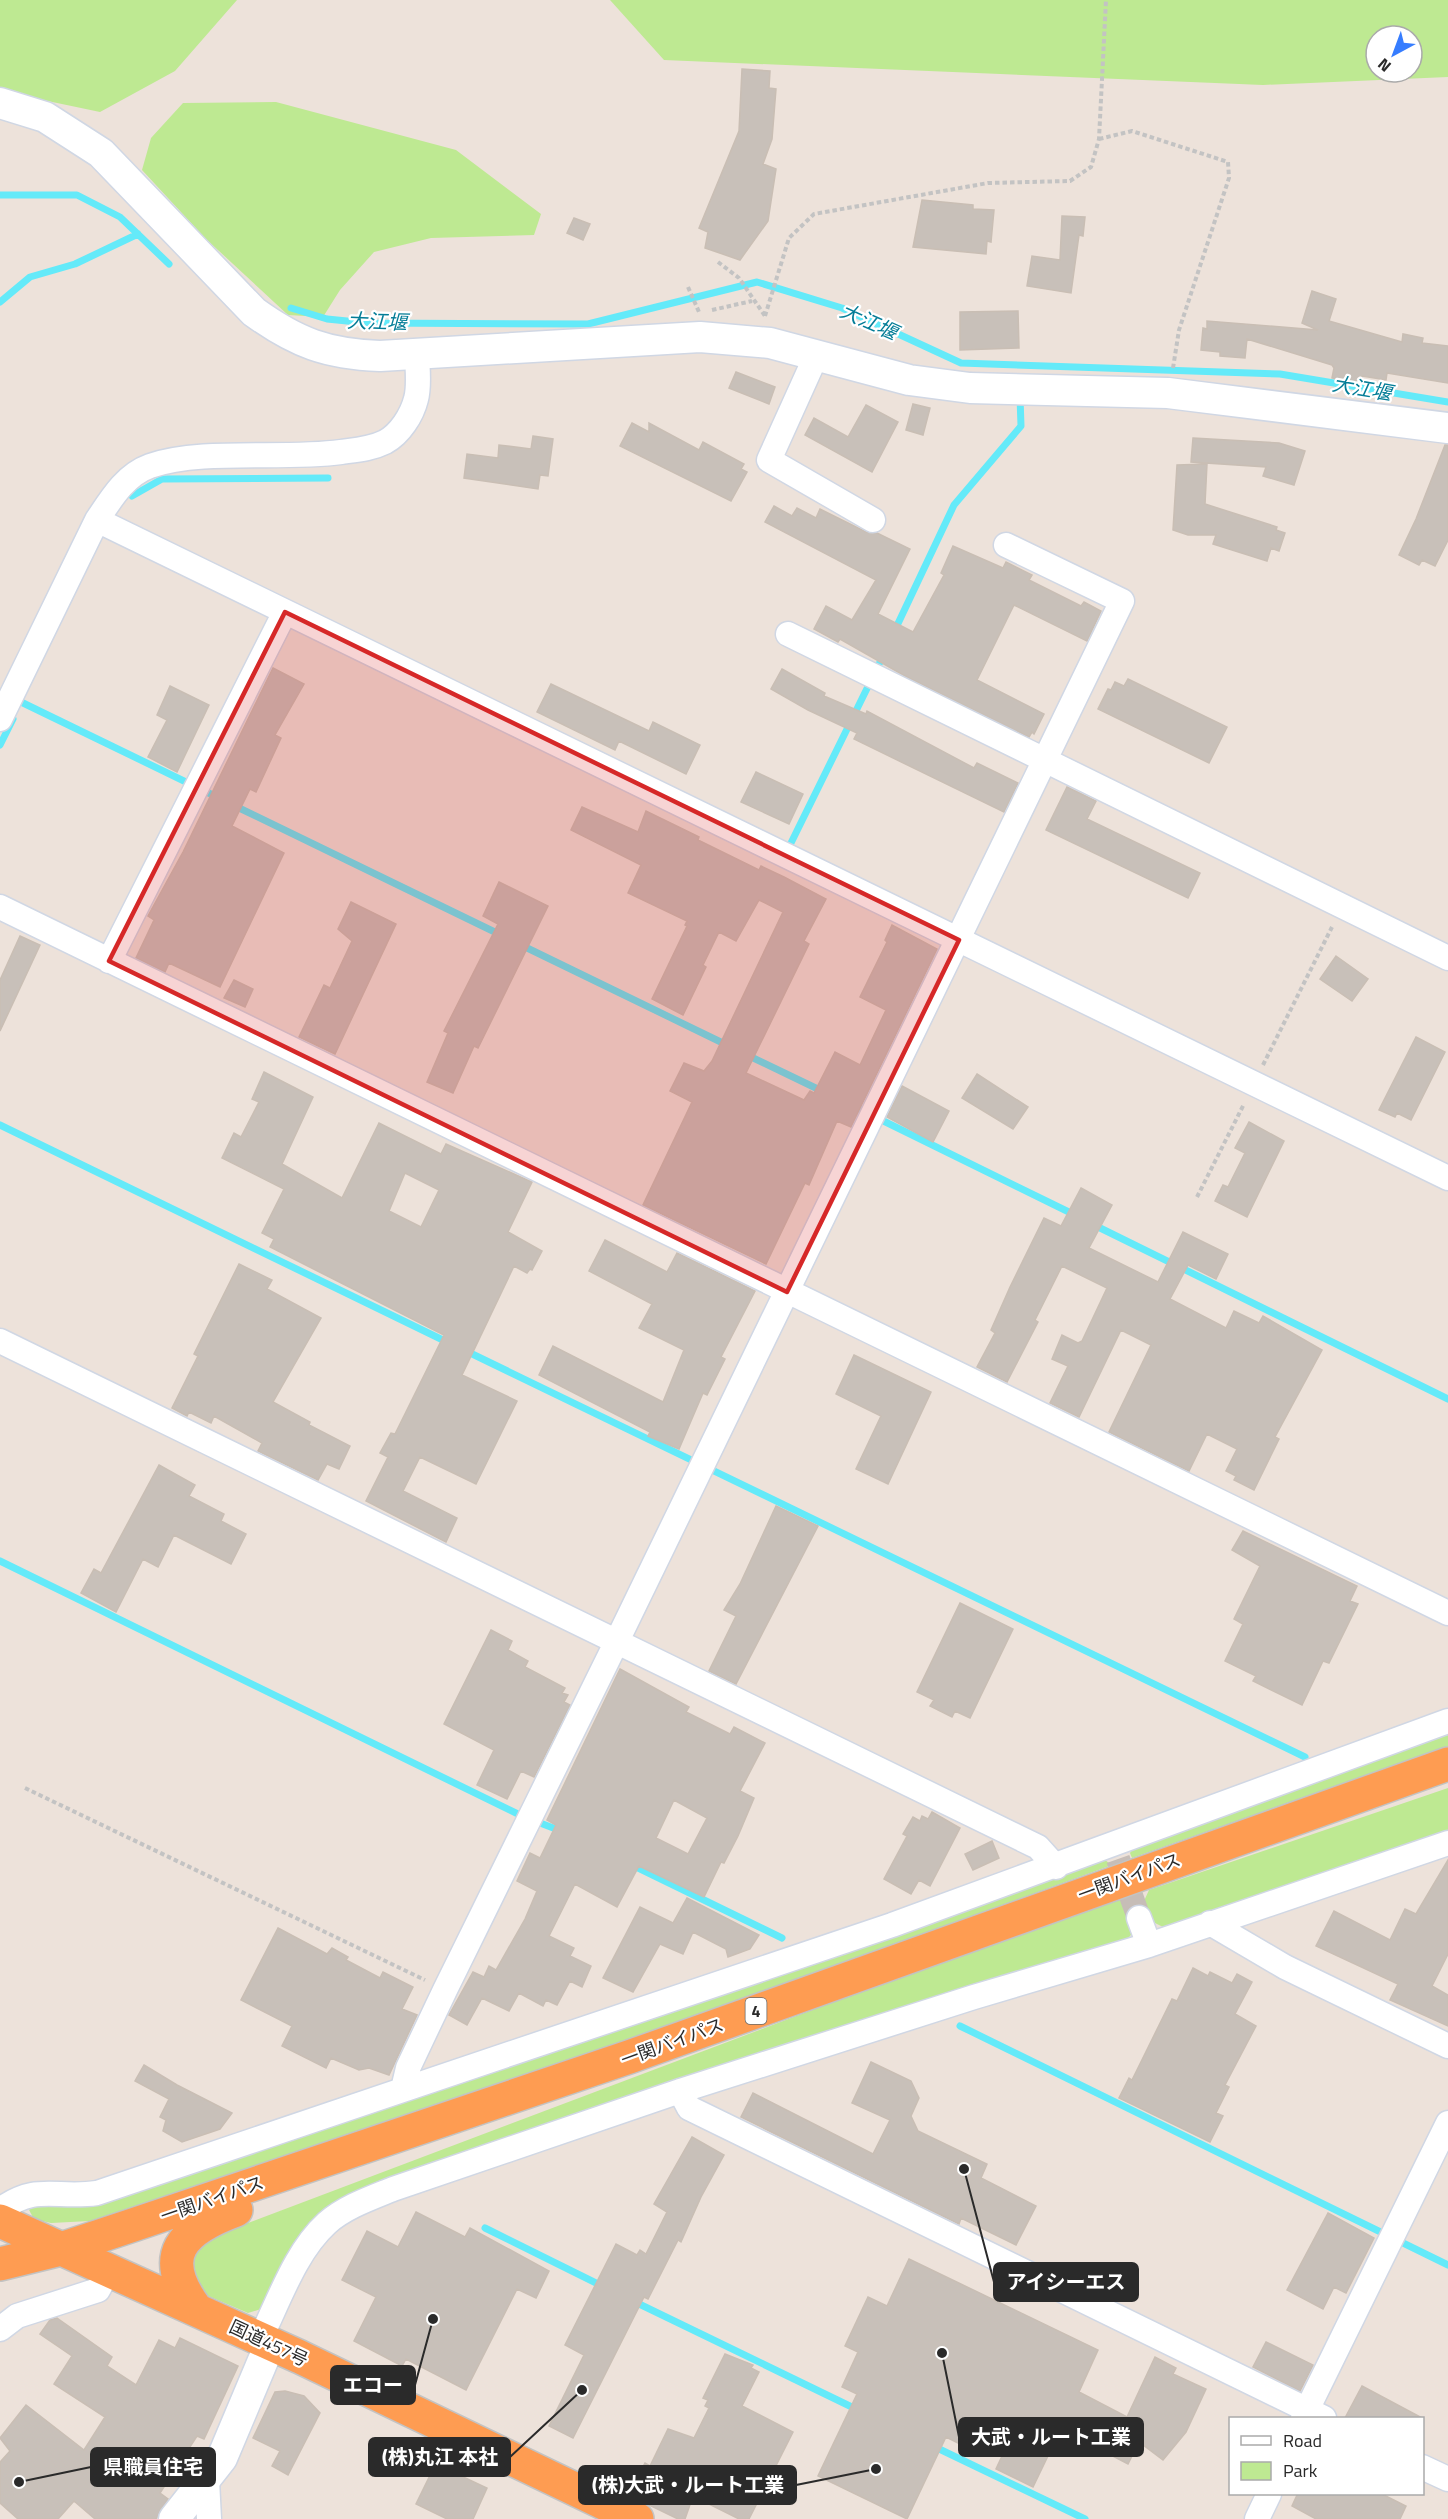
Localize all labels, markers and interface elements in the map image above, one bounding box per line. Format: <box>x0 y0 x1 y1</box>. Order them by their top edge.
north arrow <box>1364 24 1424 84</box>
text: N <box>1372 53 1396 78</box>
water label: 大江堰 <box>835 295 906 349</box>
water label: 大江堰 <box>346 304 412 338</box>
water label: 大江堰 <box>1330 368 1398 409</box>
street label: 一関バイパス <box>1074 1846 1184 1908</box>
road number: 4 <box>746 1998 766 2024</box>
street label: 一関バイパス <box>617 2011 727 2073</box>
street label: 一関バイパス <box>157 2169 267 2229</box>
callout: アイシーエス <box>994 2263 1138 2301</box>
text: アイシーエス <box>1007 2266 1126 2297</box>
street label: 国道457号 <box>225 2313 313 2373</box>
callout: エコー <box>331 2366 415 2404</box>
text: エコー <box>343 2369 403 2400</box>
legend <box>1229 2417 1424 2495</box>
callout: 大武・ルート工業 <box>959 2418 1143 2456</box>
text: 大武・ルート工業 <box>971 2421 1131 2452</box>
text: Road <box>1283 2427 1322 2454</box>
callout: (株)丸江 本社 <box>369 2438 510 2476</box>
text: (株)丸江 本社 <box>382 2441 498 2472</box>
callout: 県職員住宅 <box>91 2448 215 2486</box>
text: 県職員住宅 <box>103 2451 203 2482</box>
text: Park <box>1283 2457 1318 2484</box>
callout: (株)大武・ルート工業 <box>579 2466 796 2504</box>
text: (株)大武・ルート工業 <box>592 2469 784 2500</box>

